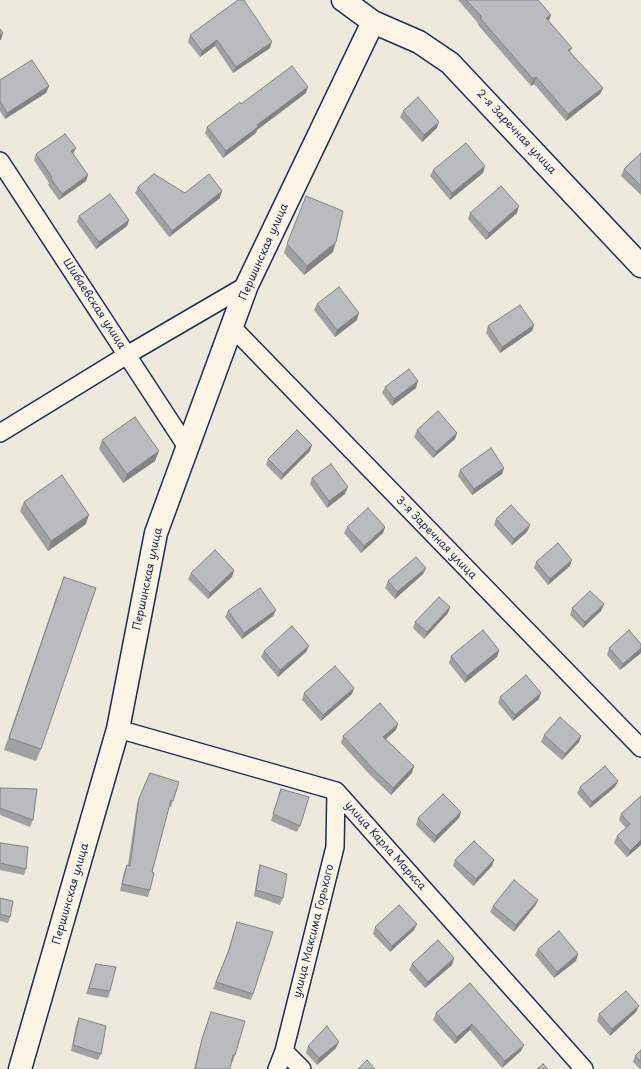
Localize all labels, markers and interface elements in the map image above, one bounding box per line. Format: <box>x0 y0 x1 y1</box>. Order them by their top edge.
street label: 2-я Заречная улица <box>473 87 559 177</box>
street label: Першинская улица <box>237 201 291 303</box>
street label: Шибаевская улица <box>60 256 128 352</box>
street label: 3-я Заречная улица <box>393 494 479 582</box>
street label: Першинская улица <box>131 526 165 632</box>
street label: улица Карла Маркса <box>342 799 428 893</box>
street label: Першинская улица <box>50 842 92 946</box>
street label: улица Максима Горького <box>291 863 337 999</box>

